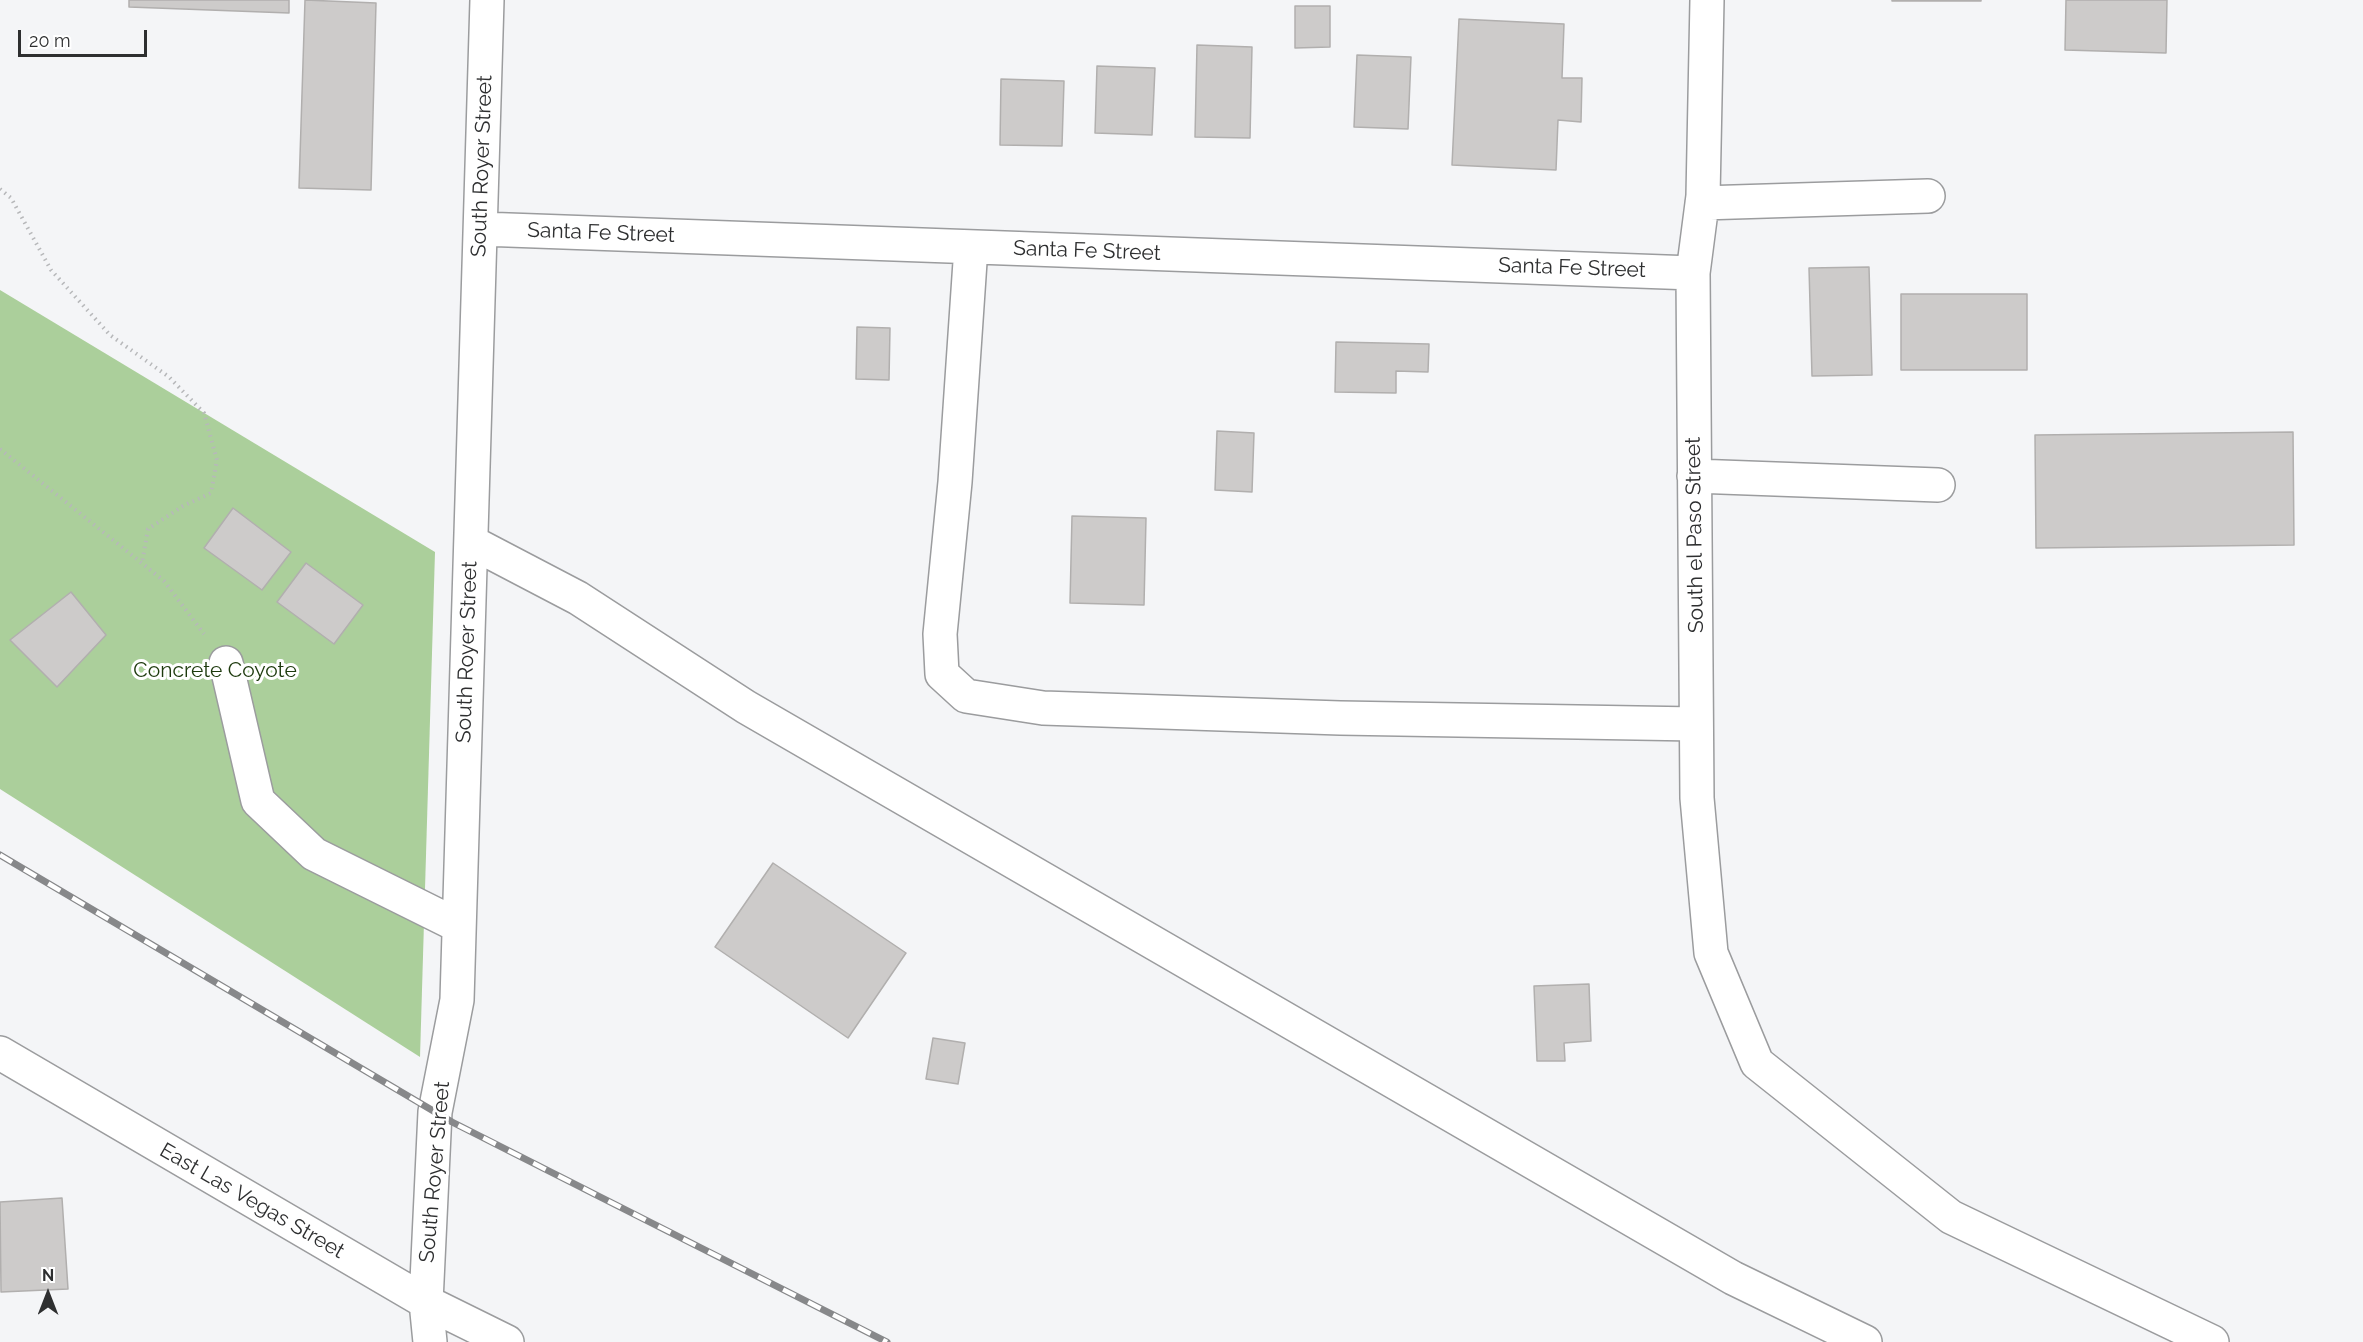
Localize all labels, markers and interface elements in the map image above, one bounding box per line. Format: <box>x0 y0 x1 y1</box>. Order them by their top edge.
scale bar <box>21 18 150 56</box>
text: 20 m <box>29 30 71 51</box>
street label: South Royer Street <box>466 75 498 257</box>
street label: Santa Fe Street <box>527 218 675 248</box>
street label: Santa Fe Street <box>1013 236 1161 266</box>
street label: Santa Fe Street <box>1498 253 1646 283</box>
street label: South el Paso Street <box>1681 437 1709 633</box>
street label: South Royer Street <box>451 561 483 743</box>
park label: Concrete Coyote <box>133 658 297 684</box>
street label: South Royer Street <box>415 1080 455 1264</box>
street label: East Las Vegas Street <box>155 1138 349 1264</box>
north arrow <box>18 1264 78 1324</box>
text: N <box>42 1266 54 1285</box>

